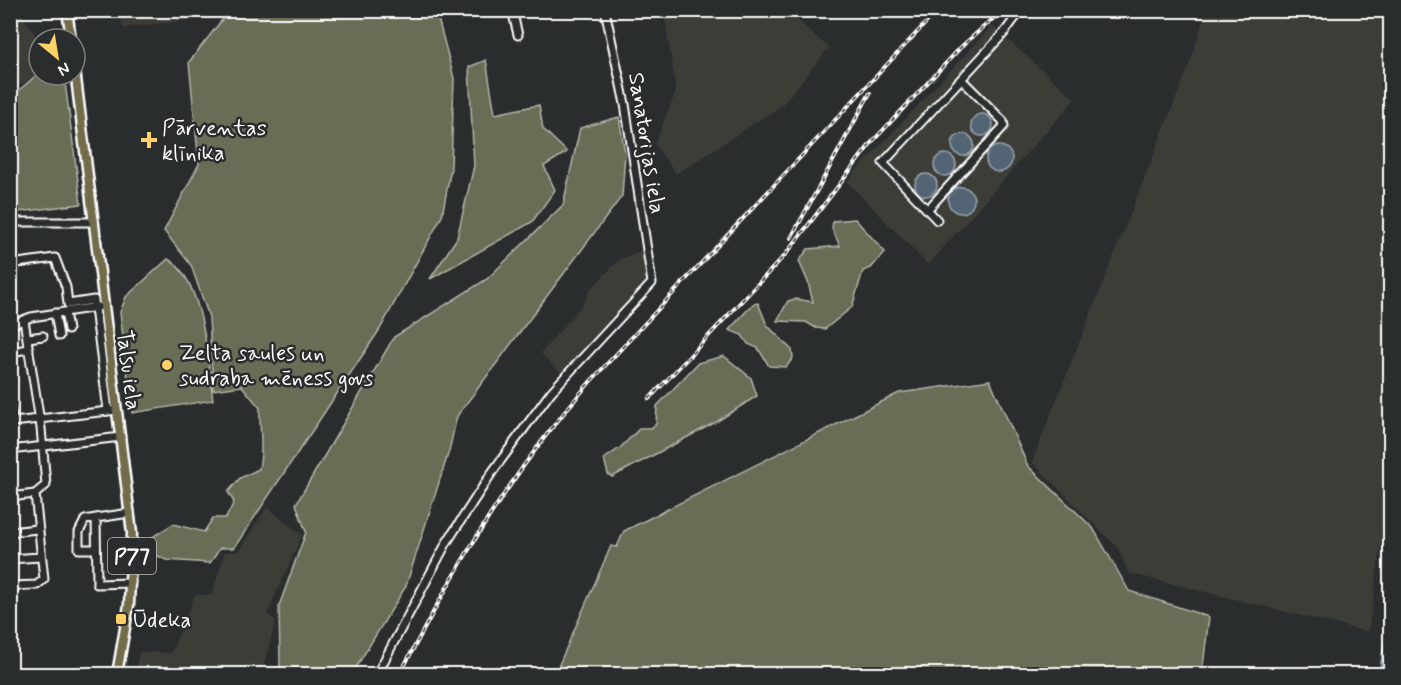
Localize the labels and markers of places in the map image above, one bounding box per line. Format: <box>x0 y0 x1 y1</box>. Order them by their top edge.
place label: Pārventas klīnika <box>162 115 267 168</box>
marker: Pārventas klīnika <box>140 131 158 149</box>
place label: Zelta saules un sudraba mēness govs <box>179 340 374 394</box>
marker: Zelta saules un sudraba mēness govs <box>160 358 174 372</box>
place label: Ūdeka <box>133 607 191 635</box>
marker: Ūdeka <box>114 612 128 626</box>

